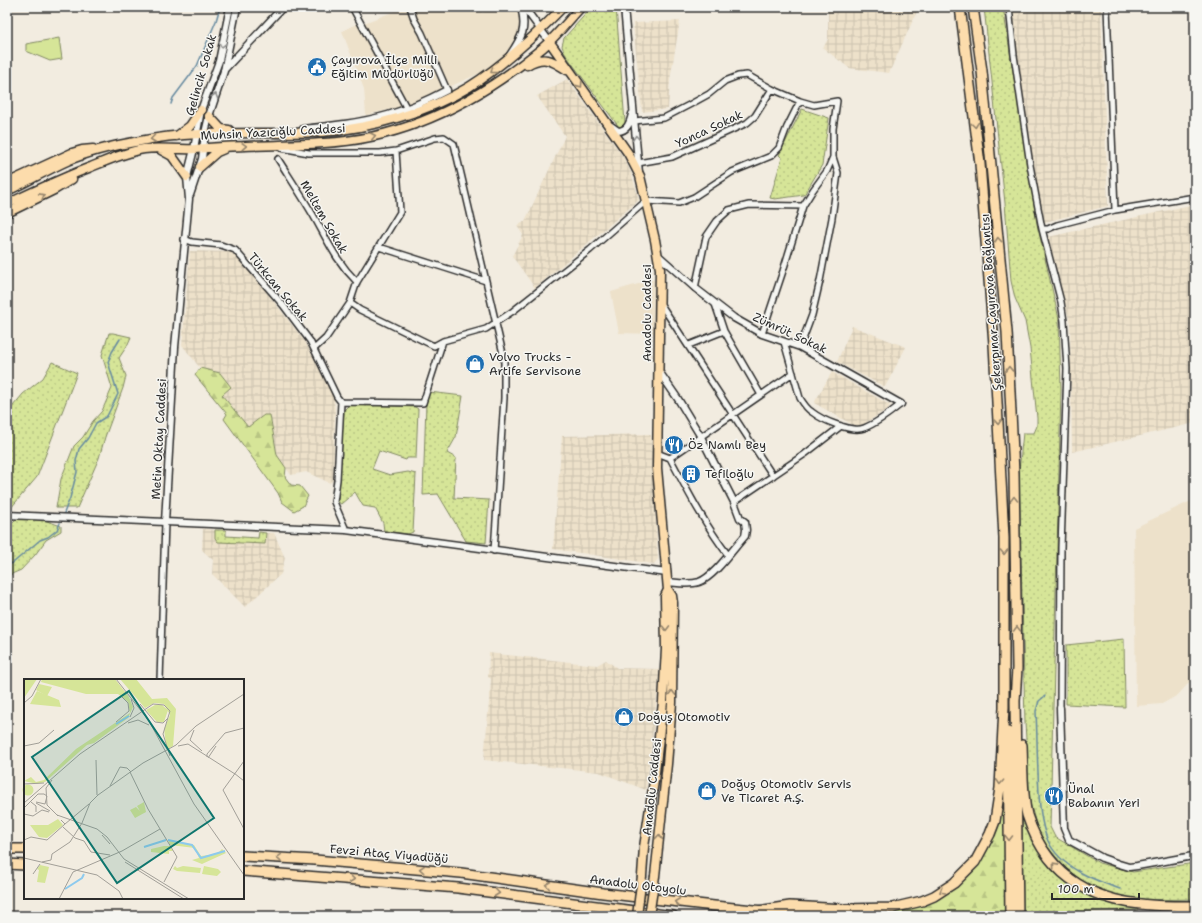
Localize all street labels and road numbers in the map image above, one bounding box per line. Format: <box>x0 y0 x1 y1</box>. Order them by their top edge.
street label: Gelincik Sokak <box>182 32 220 118</box>
street label: Yonca Sokak <box>673 106 745 152</box>
street label: Muhsin Yazıcığlu Caddesi <box>200 120 346 144</box>
street label: Meltem Sokak <box>297 177 352 257</box>
street label: Şekerpınar-Çayırova Bağlantısı <box>977 213 1005 391</box>
street label: Türkcan Sokak <box>245 249 311 325</box>
street label: Anadolu Caddesi <box>639 264 655 362</box>
street label: Zümrüt Sokak <box>750 309 830 357</box>
street label: Metin Oktay Caddesi <box>148 378 170 500</box>
street label: Anadolu Caddesi <box>639 738 665 836</box>
street label: Fevzi Ataç Viyadüğü <box>329 841 449 867</box>
street label: Anadolu Otoyolu <box>589 871 687 899</box>

